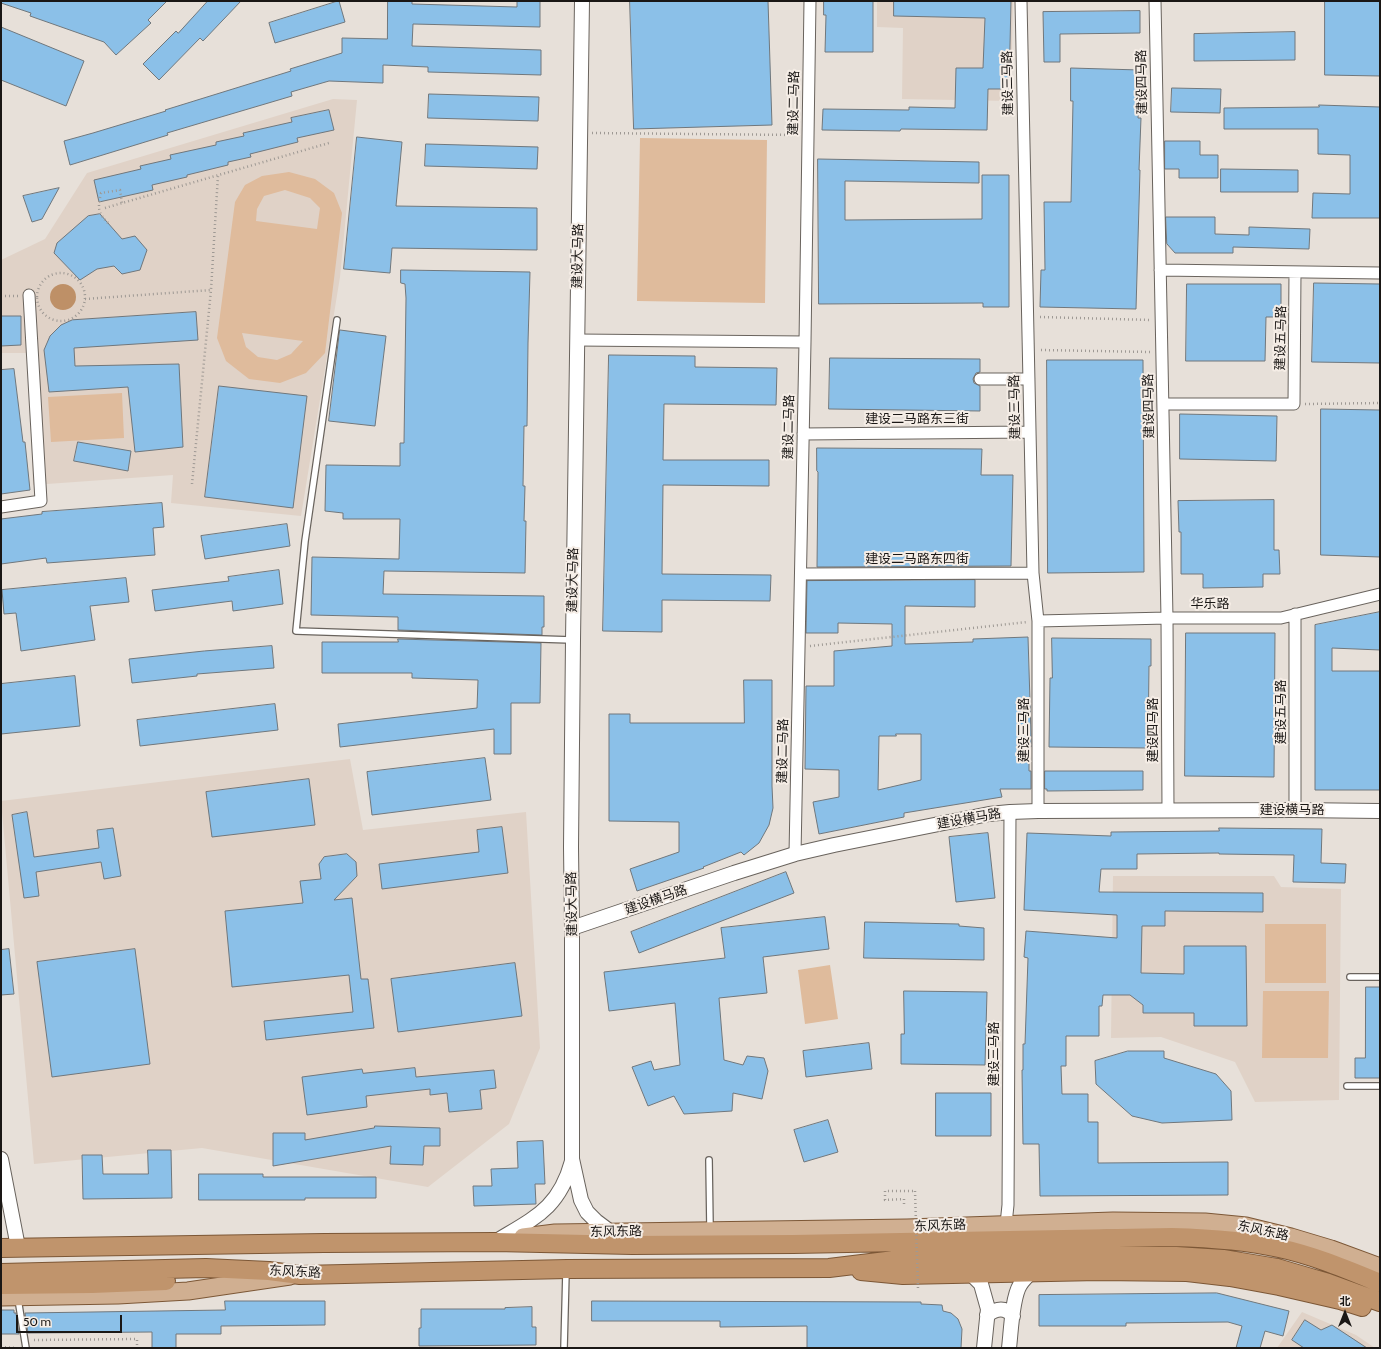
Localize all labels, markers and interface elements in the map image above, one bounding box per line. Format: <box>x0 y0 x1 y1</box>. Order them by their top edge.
street label: 建设四马路 <box>1134 49 1150 115</box>
street label: 建设三马路 <box>1000 50 1016 116</box>
street label: 建设二马路 <box>786 70 802 136</box>
street label: 建设大马路 <box>570 223 586 289</box>
street label: 建设五马路 <box>1273 305 1289 371</box>
street label: 建设四马路 <box>1141 373 1157 439</box>
street label: 建设三马路 <box>1007 374 1023 440</box>
street label: 建设二马路 <box>781 394 797 460</box>
street label: 建设二马路东三街 <box>865 411 969 427</box>
street label: 建设大马路 <box>565 547 581 613</box>
street label: 建设二马路东四街 <box>865 551 969 567</box>
street label: 华乐路 <box>1191 596 1229 612</box>
street label: 建设五马路 <box>1273 680 1289 744</box>
street label: 建设三马路 <box>1016 698 1032 762</box>
street label: 建设四马路 <box>1145 698 1161 762</box>
street label: 建设二马路 <box>775 718 791 784</box>
street label: 建设横马路 <box>1260 802 1324 818</box>
street label: 建设横马路 <box>936 806 1002 832</box>
street label: 建设大马路 <box>564 871 580 937</box>
street label: 建设横马路 <box>623 882 689 918</box>
street label: 建设三马路 <box>986 1022 1002 1086</box>
street label: 东风东路 <box>914 1217 966 1235</box>
street label: 东风东路 <box>1236 1218 1290 1244</box>
street label: 东风东路 <box>590 1224 642 1240</box>
street label: 东风东路 <box>269 1263 321 1281</box>
north arrow <box>1325 1293 1365 1333</box>
text: 北 <box>1340 1294 1351 1308</box>
scale bar <box>18 1307 124 1333</box>
text: 50 m <box>23 1314 51 1329</box>

